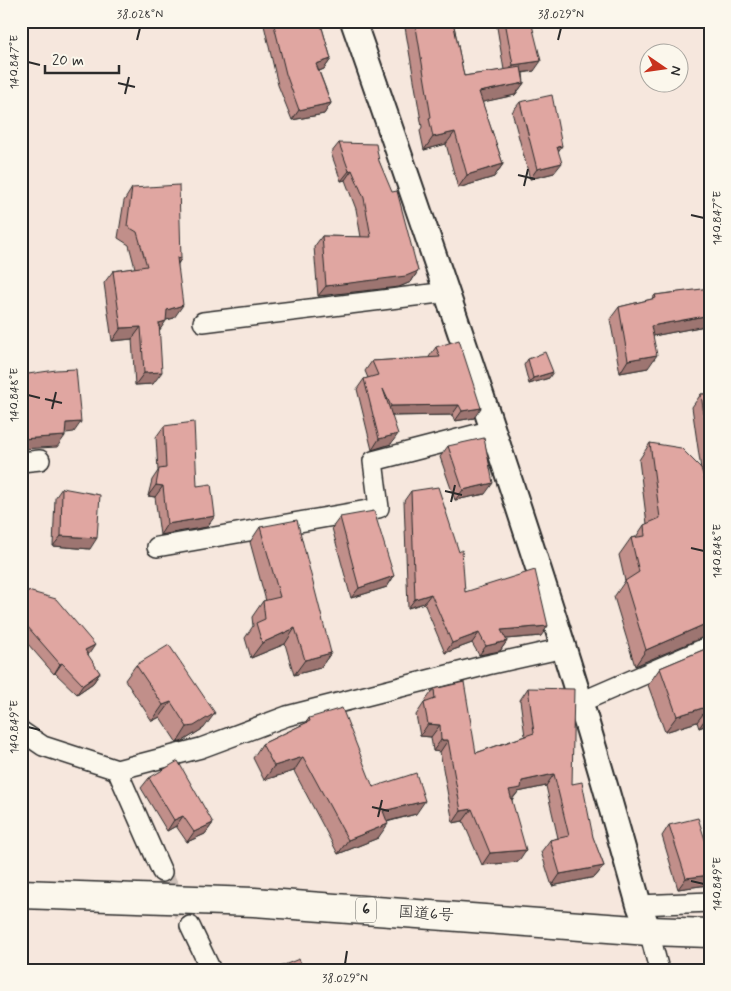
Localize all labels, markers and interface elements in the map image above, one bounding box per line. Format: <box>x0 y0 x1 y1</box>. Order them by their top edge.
text: 38.028°N <box>117 7 163 23</box>
text: 38.029°N <box>538 7 584 23</box>
text: 140.847°E <box>7 35 23 89</box>
scale bar <box>45 42 119 74</box>
north arrow <box>638 42 688 92</box>
text: 20 m <box>52 51 84 71</box>
text: N <box>666 64 686 77</box>
text: 140.847°E <box>710 191 726 245</box>
text: 140.848°E <box>7 368 23 422</box>
text: 140.848°E <box>710 524 726 578</box>
text: 140.849°E <box>7 700 23 754</box>
text: 140.849°E <box>710 857 726 911</box>
road number: 6 <box>356 898 376 922</box>
street label: 国道6号 <box>397 902 455 926</box>
text: 38.029°N <box>322 971 368 987</box>

